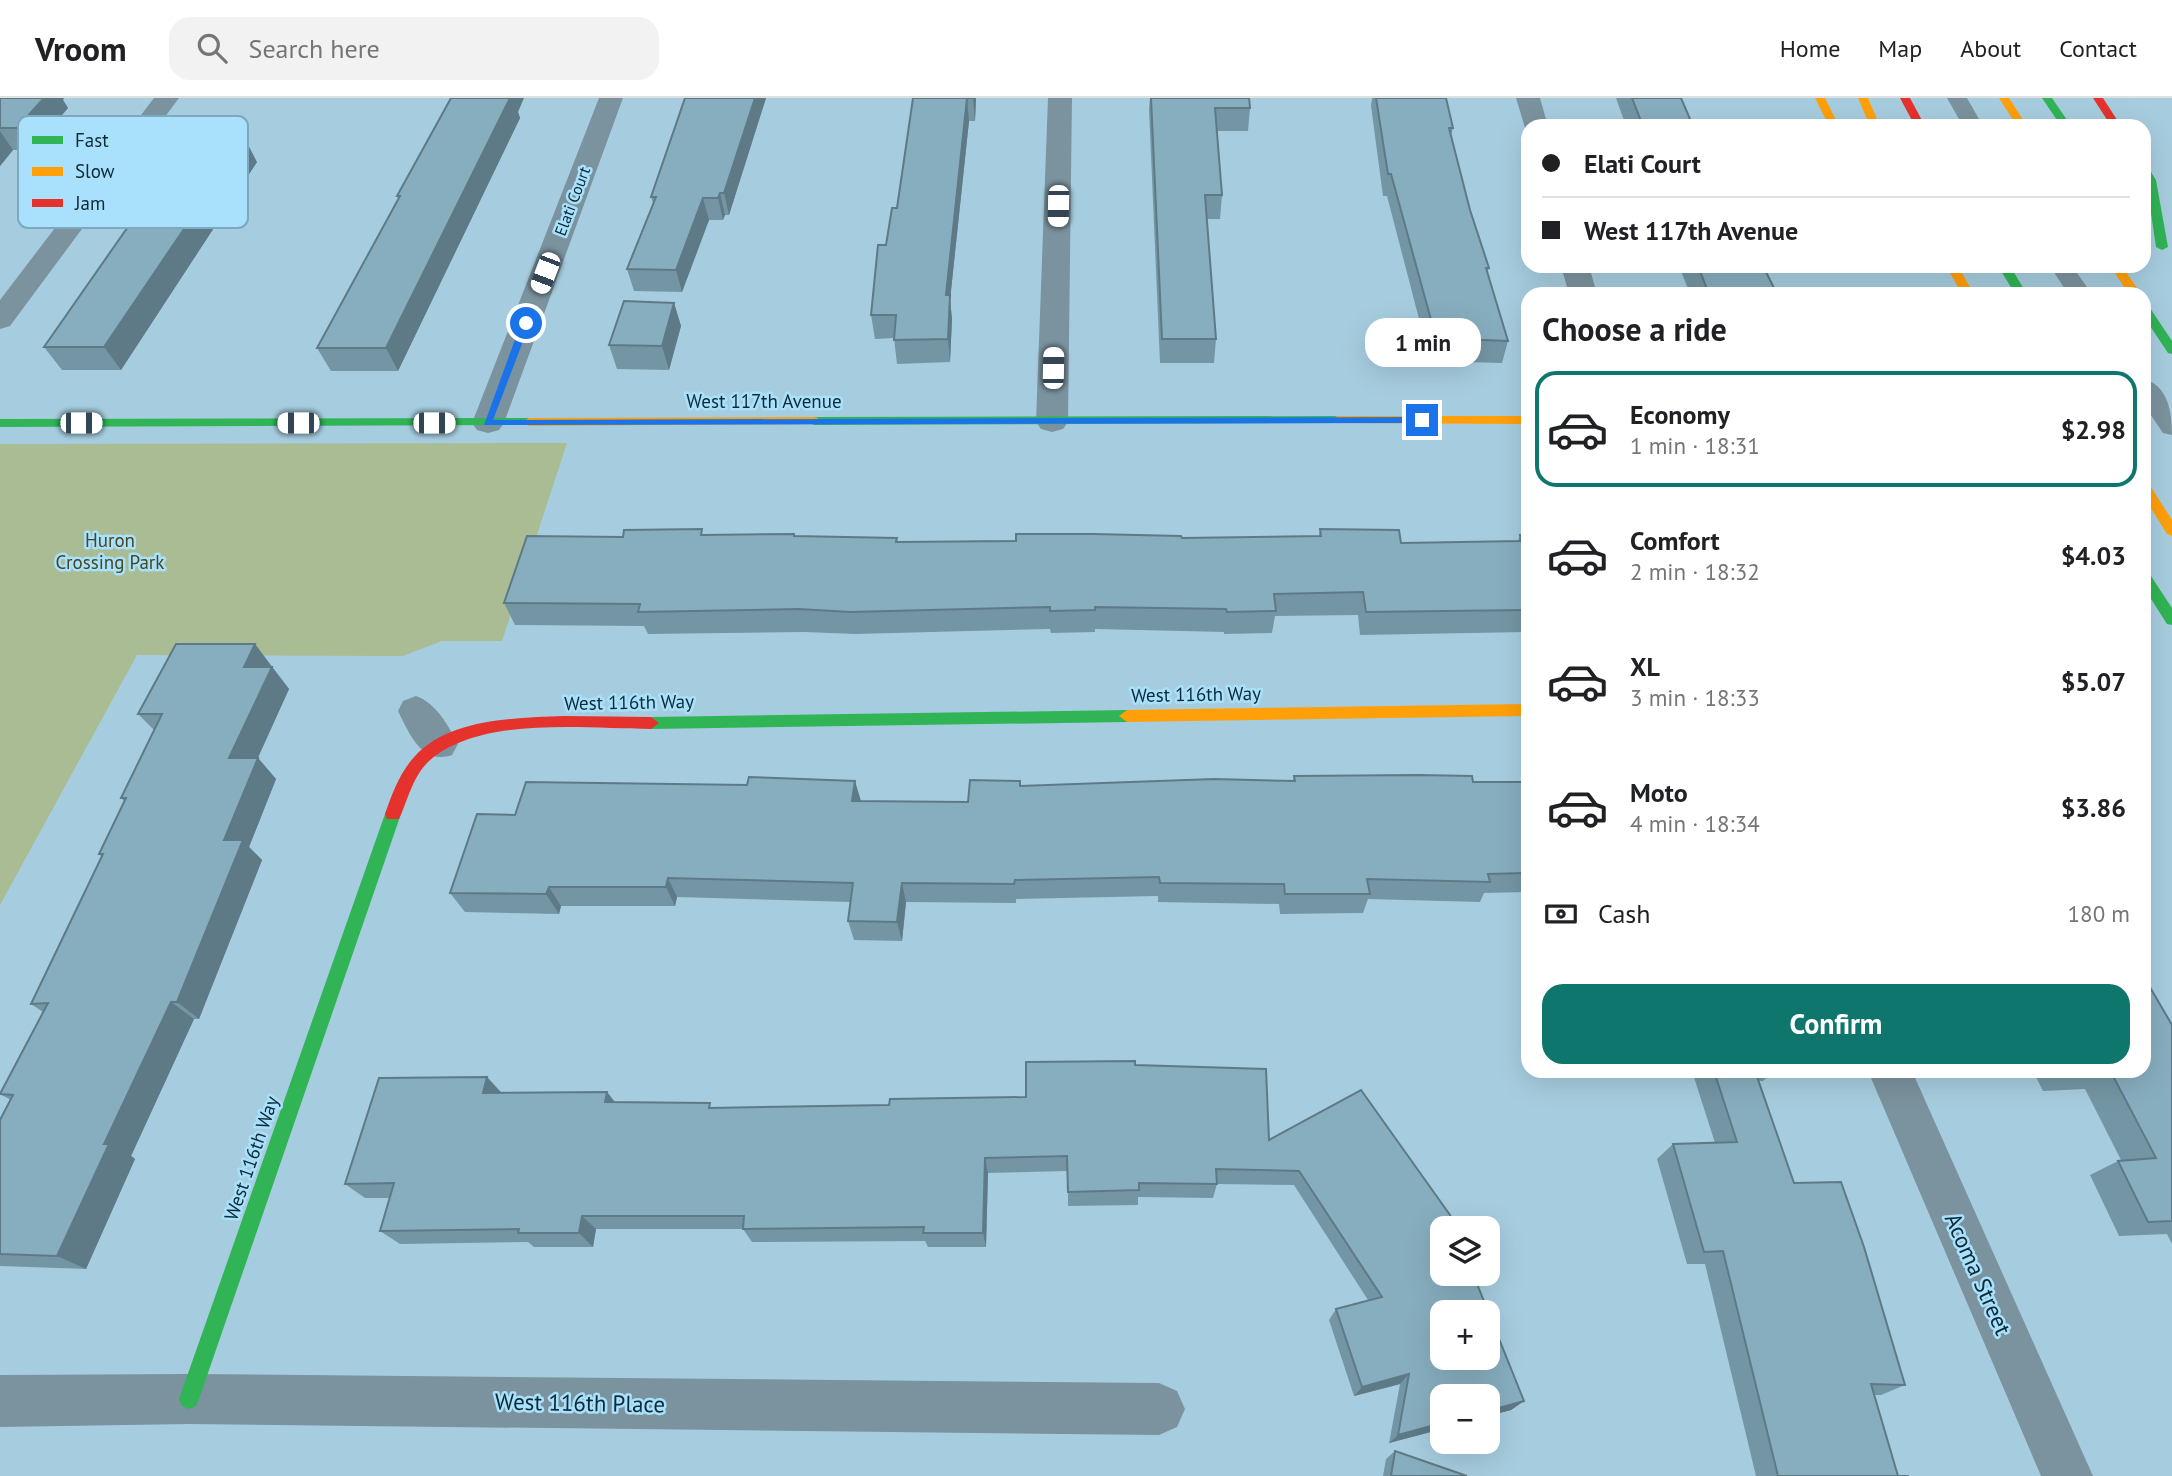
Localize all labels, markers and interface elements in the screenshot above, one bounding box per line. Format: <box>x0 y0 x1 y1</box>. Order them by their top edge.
search box <box>169 17 659 80</box>
text: Vroom <box>35 27 127 70</box>
icon: search <box>193 29 231 67</box>
text: Search here <box>249 32 380 65</box>
text: Home <box>1780 33 1840 64</box>
text: Map <box>1878 33 1922 64</box>
text: About <box>1960 33 2021 64</box>
text: Contact <box>2059 33 2137 64</box>
legend <box>18 116 248 228</box>
text: Fast <box>75 128 109 152</box>
text: Elati Court <box>1584 147 1701 180</box>
text: Slow <box>75 159 115 183</box>
street label: Elati Court <box>550 163 594 238</box>
car <box>1048 185 1069 227</box>
text: Jam <box>74 191 105 215</box>
text: West 117th Avenue <box>1584 214 1798 247</box>
car <box>528 250 563 296</box>
route start <box>510 307 542 339</box>
text: Choose a ride <box>1542 308 1727 350</box>
callout: 1 min <box>1364 318 1480 368</box>
text: 1 min <box>1395 328 1451 357</box>
car <box>1043 347 1064 389</box>
street label: West 117th Avenue <box>686 389 842 413</box>
icon: car <box>1546 398 1609 461</box>
text: Economy <box>1630 398 1730 431</box>
route end <box>1406 404 1438 436</box>
car <box>61 413 103 434</box>
car <box>278 413 320 434</box>
car <box>414 413 456 434</box>
text: $2.98 <box>2061 413 2126 446</box>
text: 1 min · 18:31 <box>1630 431 1760 460</box>
icon: car <box>1546 524 1609 587</box>
text: Comfort <box>1630 524 1720 557</box>
park label: Huron Crossing Park <box>56 528 164 574</box>
text: $4.03 <box>2061 539 2126 572</box>
text: 2 min · 18:32 <box>1630 557 1760 586</box>
icon: car <box>1546 650 1609 713</box>
text: XL <box>1630 650 1660 683</box>
text: $5.07 <box>2061 665 2126 698</box>
street label: West 116th Way <box>1131 681 1261 707</box>
text: 3 min · 18:33 <box>1630 683 1760 712</box>
street label: West 116th Way <box>564 689 694 715</box>
icon: car <box>1546 776 1609 839</box>
text: Moto <box>1630 776 1688 809</box>
text: $3.86 <box>2061 791 2126 824</box>
text: 4 min · 18:34 <box>1630 809 1760 838</box>
icon: cash <box>1542 895 1580 933</box>
text: Cash <box>1598 897 1650 930</box>
text: 180 m <box>2068 899 2130 928</box>
button: Confirm <box>1542 984 2130 1064</box>
street label: West 116th Way <box>218 1093 284 1223</box>
street label: Acoma Street <box>1939 1208 2018 1339</box>
map controls <box>1430 1216 1500 1454</box>
button: layers <box>1430 1216 1500 1286</box>
button: + <box>1430 1300 1500 1370</box>
button: − <box>1430 1384 1500 1454</box>
street label: West 116th Place <box>495 1387 665 1418</box>

